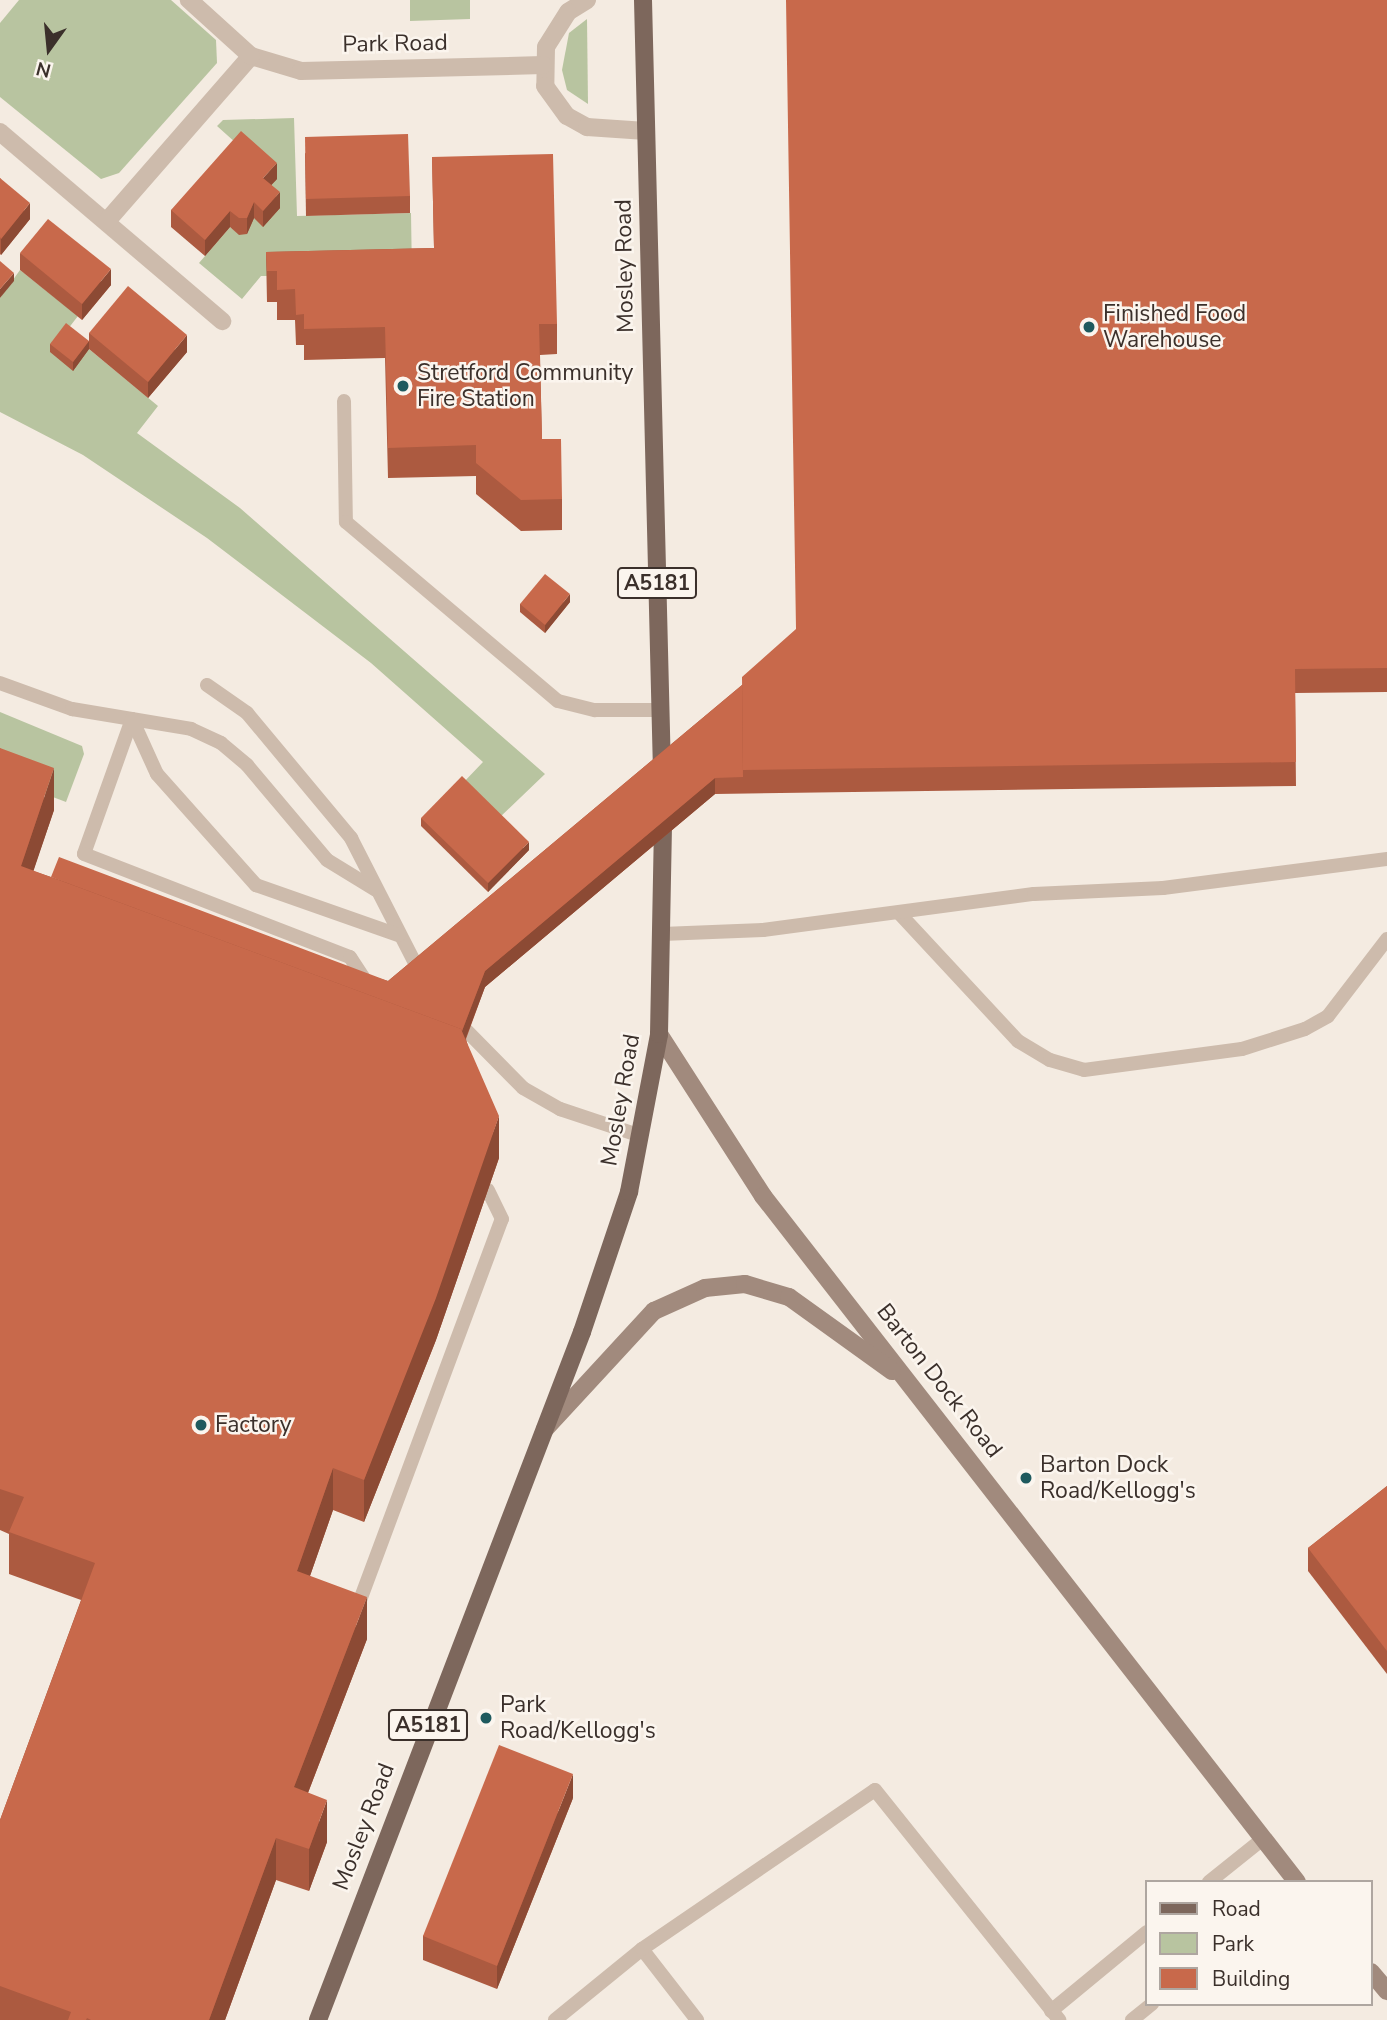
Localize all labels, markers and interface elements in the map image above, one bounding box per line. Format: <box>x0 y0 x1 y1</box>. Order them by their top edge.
north arrow <box>14 14 84 84</box>
street label: Park Road <box>342 29 448 59</box>
text: N <box>33 55 54 84</box>
street label: Mosley Road <box>610 199 640 333</box>
place label: Finished Food Warehouse <box>1103 300 1246 354</box>
marker: Finished Food Warehouse <box>1081 319 1097 335</box>
place label: Stretford Community Fire Station <box>417 359 633 413</box>
marker: Stretford Community Fire Station <box>395 378 411 394</box>
road number: A5181 <box>617 566 697 600</box>
street label: Mosley Road <box>596 1032 646 1168</box>
street label: Barton Dock Road <box>870 1299 1008 1463</box>
place label: Factory <box>215 1411 291 1439</box>
marker: Factory <box>193 1417 209 1433</box>
place label: Barton Dock Road/Kellogg's <box>1040 1451 1196 1505</box>
marker: Barton Dock Road/Kellogg's <box>1018 1470 1034 1486</box>
place label: Park Road/Kellogg's <box>500 1691 656 1745</box>
road number: A5181 <box>388 1708 468 1742</box>
marker: Park Road/Kellogg's <box>478 1710 494 1726</box>
street label: Mosley Road <box>327 1760 401 1894</box>
legend <box>1146 1880 1373 2006</box>
text: Road <box>1212 1895 1261 1923</box>
text: Park <box>1212 1930 1254 1958</box>
text: Building <box>1212 1965 1290 1993</box>

